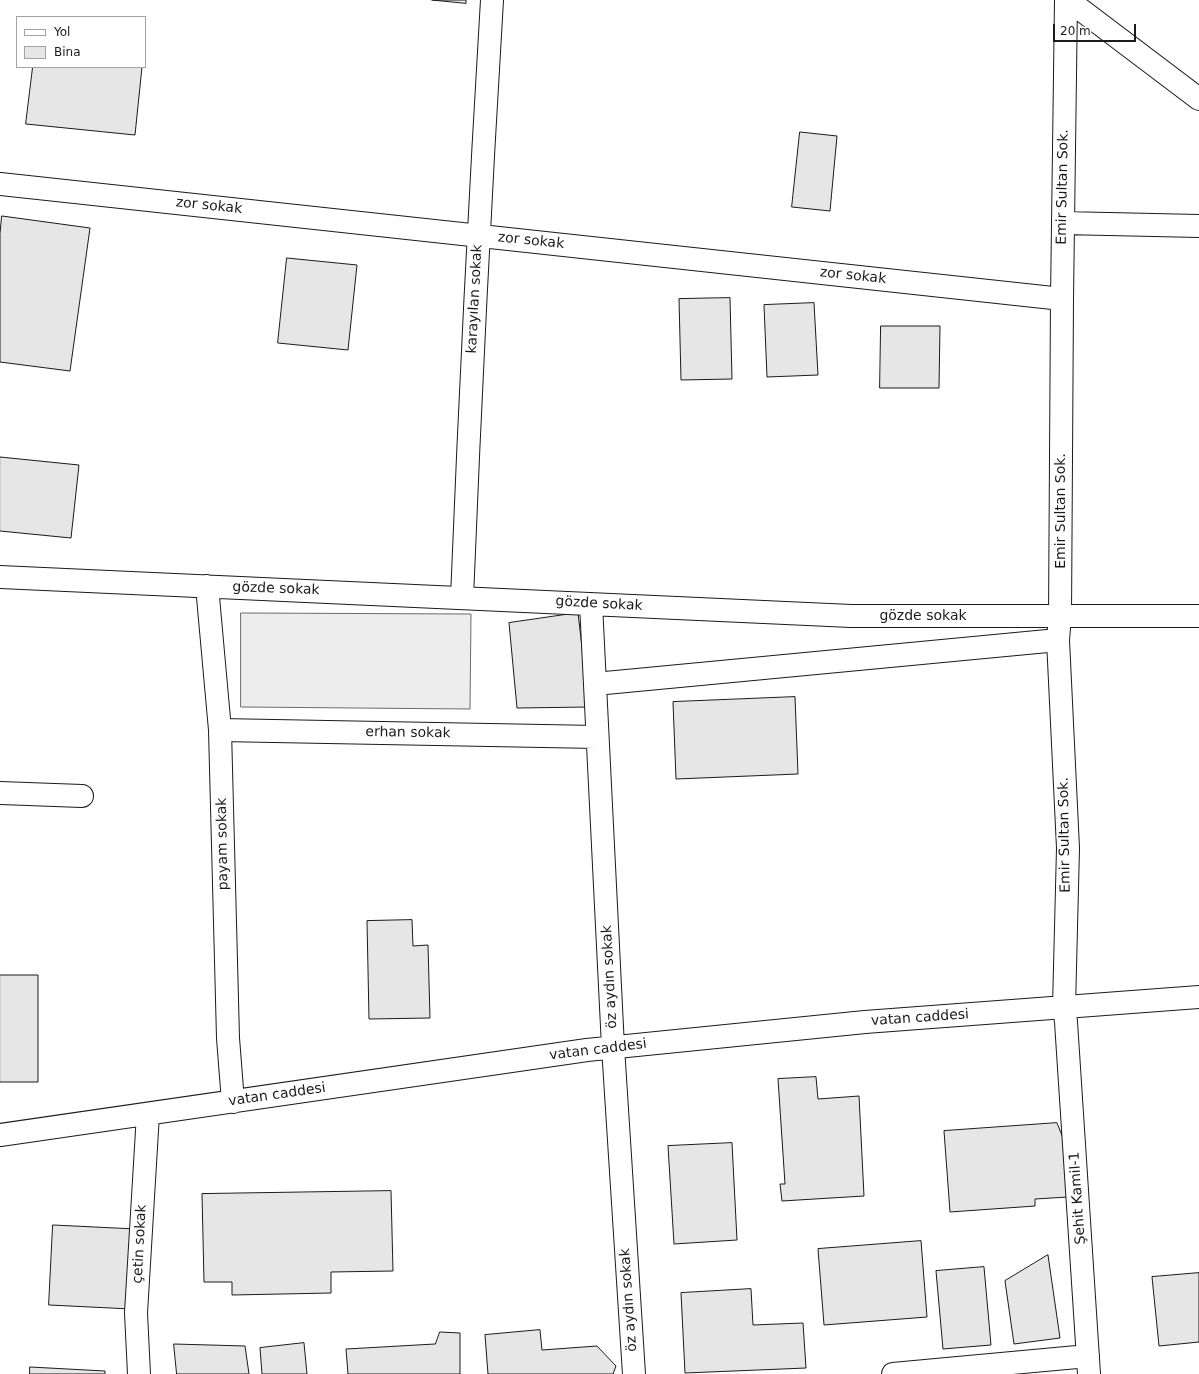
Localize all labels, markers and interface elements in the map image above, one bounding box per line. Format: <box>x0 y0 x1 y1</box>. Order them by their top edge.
legend <box>16 16 146 68</box>
scale bar <box>1055 16 1138 42</box>
text: 20 m <box>1060 24 1091 38</box>
text: Yol <box>54 25 70 39</box>
text: Bina <box>54 45 81 59</box>
street label: Emir Sultan Sok. <box>1054 129 1072 245</box>
street label: zor sokak <box>175 194 243 218</box>
street label: zor sokak <box>497 229 565 253</box>
street label: karayılan sokak <box>464 244 486 354</box>
street label: zor sokak <box>819 264 887 288</box>
street label: Emir Sultan Sok. <box>1053 453 1069 569</box>
street label: gözde sokak <box>232 579 320 599</box>
street label: gözde sokak <box>555 593 643 615</box>
street label: gözde sokak <box>879 608 967 624</box>
street label: erhan sokak <box>365 724 451 742</box>
street label: Emir Sultan Sok. <box>1056 777 1074 893</box>
street label: payam sokak <box>214 797 232 891</box>
street label: öz aydın sokak <box>599 925 621 1029</box>
street label: vatan caddesi <box>870 1006 970 1030</box>
street label: vatan caddesi <box>548 1036 648 1064</box>
street label: vatan caddesi <box>227 1080 327 1110</box>
street label: Şehit Kamil-1 <box>1066 1151 1090 1245</box>
street label: çetin sokak <box>130 1204 150 1284</box>
street label: öz aydın sokak <box>617 1248 641 1352</box>

